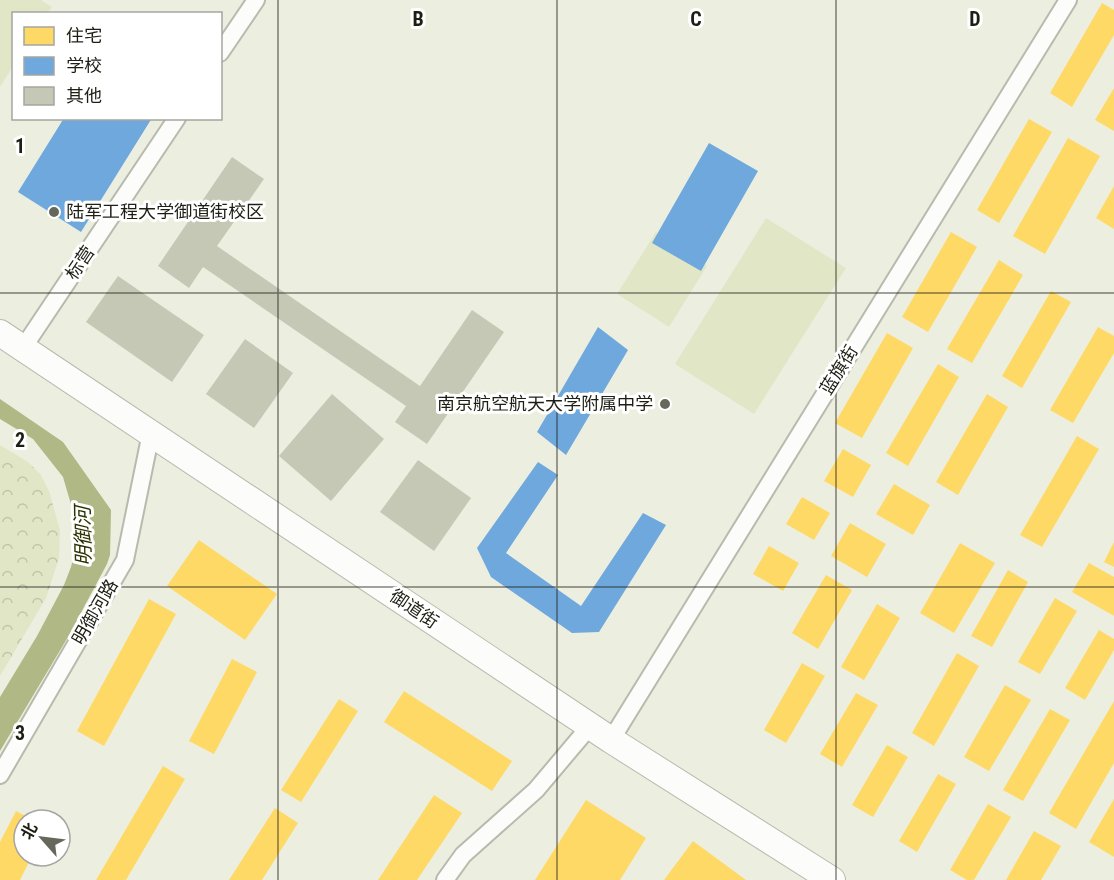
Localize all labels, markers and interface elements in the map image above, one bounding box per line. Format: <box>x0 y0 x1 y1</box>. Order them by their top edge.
text: B <box>412 7 424 31</box>
text: C <box>690 7 702 31</box>
text: D <box>969 7 981 31</box>
legend <box>12 12 222 120</box>
text: 住宅 <box>66 25 102 46</box>
text: 学校 <box>66 55 102 76</box>
text: 其他 <box>66 85 102 106</box>
text: 1 <box>15 134 25 158</box>
place label: 陆军工程大学御道街校区 <box>66 201 264 222</box>
marker: 陆军工程大学御道街校区 <box>47 205 61 219</box>
street label: 标营 <box>61 242 98 284</box>
street label: 蓝旗街 <box>815 341 862 398</box>
place label: 南京航空航天大学附属中学 <box>437 393 653 414</box>
marker: 南京航空航天大学附属中学 <box>658 397 672 411</box>
text: 2 <box>15 428 25 452</box>
water label: 明御河 <box>70 502 96 566</box>
street label: 明御河路 <box>67 575 122 648</box>
street label: 御道街 <box>386 585 443 632</box>
text: 3 <box>15 721 25 745</box>
north arrow <box>12 808 72 868</box>
text: 北 <box>17 820 41 843</box>

